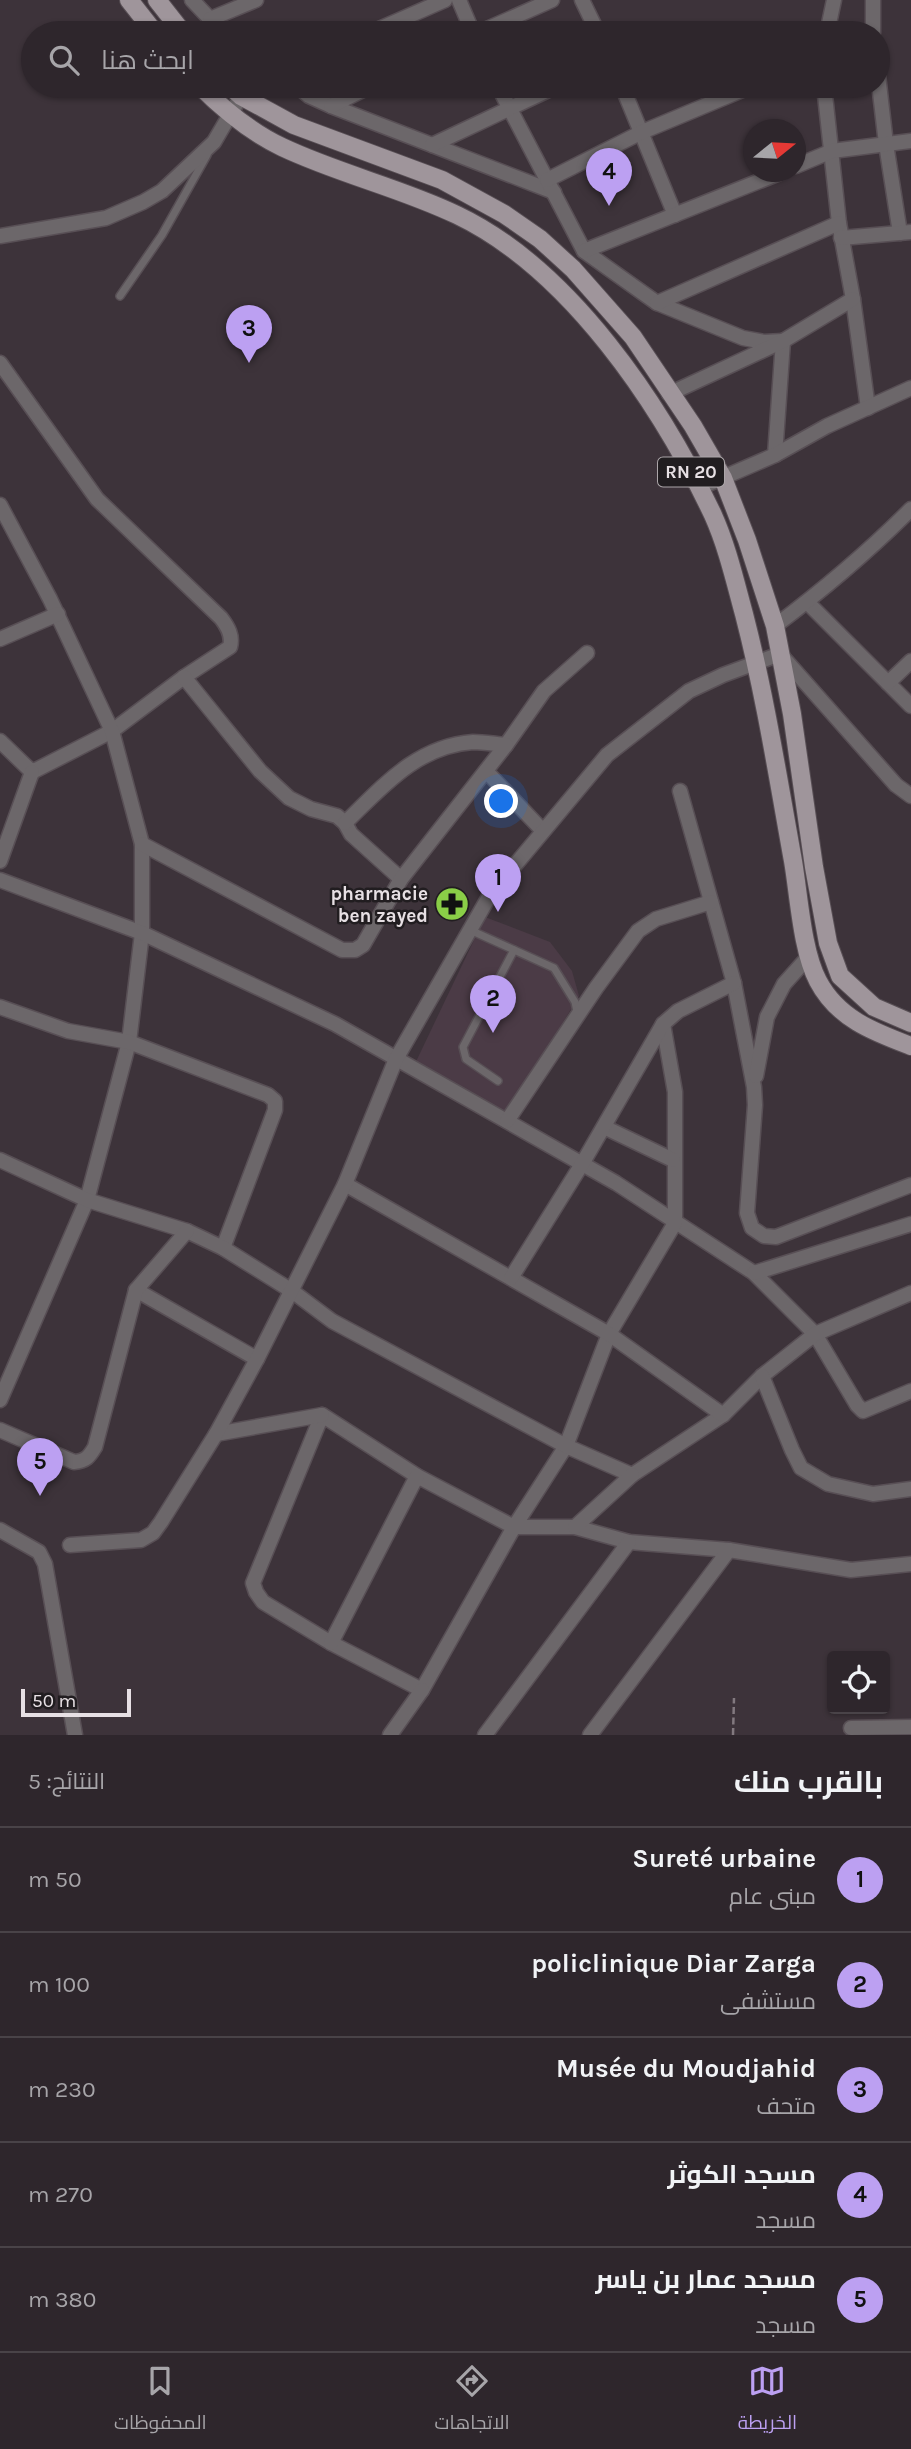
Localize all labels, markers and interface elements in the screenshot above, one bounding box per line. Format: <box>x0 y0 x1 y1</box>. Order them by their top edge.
search box <box>21 21 890 98</box>
icon: search <box>45 41 83 79</box>
text: ابحث هنا <box>101 45 194 76</box>
north arrow <box>743 119 806 182</box>
pin: 4 <box>586 148 632 206</box>
pin: 3 <box>226 305 272 363</box>
road number: RN 20 <box>658 458 724 486</box>
your location <box>484 784 518 818</box>
pin: 1 <box>475 854 521 912</box>
place label: pharmacie ben zayed <box>330 883 428 927</box>
pharmacy icon: pharmacie ben zayed <box>433 885 471 923</box>
pin: 2 <box>470 975 516 1033</box>
pin: 5 <box>17 1438 63 1496</box>
map controls <box>827 1651 890 1714</box>
button: locate <box>827 1651 890 1714</box>
scale bar <box>21 1686 131 1718</box>
text: 50 m <box>32 1690 76 1712</box>
text: بالقرب منك <box>734 1764 883 1800</box>
text: النتائج: 5 <box>28 1768 105 1795</box>
text: Sureté urbaine <box>632 1843 816 1874</box>
text: 50 m <box>28 1866 82 1893</box>
text: 1 <box>856 1866 864 1893</box>
text: مبنى عام <box>729 1883 816 1910</box>
text: policlinique Diar Zarga <box>531 1948 816 1979</box>
text: 100 m <box>28 1971 90 1998</box>
text: 2 <box>853 1971 867 1998</box>
text: مستشفى <box>720 1988 816 2015</box>
text: Musée du Moudjahid <box>556 2053 816 2084</box>
text: 230 m <box>28 2076 96 2103</box>
text: 3 <box>853 2076 867 2103</box>
text: متحف <box>756 2093 816 2120</box>
text: مسجد الكوثر <box>668 2159 816 2190</box>
text: 270 m <box>28 2181 93 2208</box>
text: 4 <box>853 2181 867 2208</box>
text: مسجد <box>755 2207 816 2234</box>
text: مسجد عمار بن ياسر <box>595 2264 816 2295</box>
text: 380 m <box>28 2286 96 2313</box>
text: 5 <box>853 2286 867 2313</box>
text: مسجد <box>755 2312 816 2339</box>
tab: المحفوظات <box>114 2362 207 2440</box>
tab: الاتجاهات <box>434 2362 510 2440</box>
tab: الخريطة <box>738 2362 797 2440</box>

